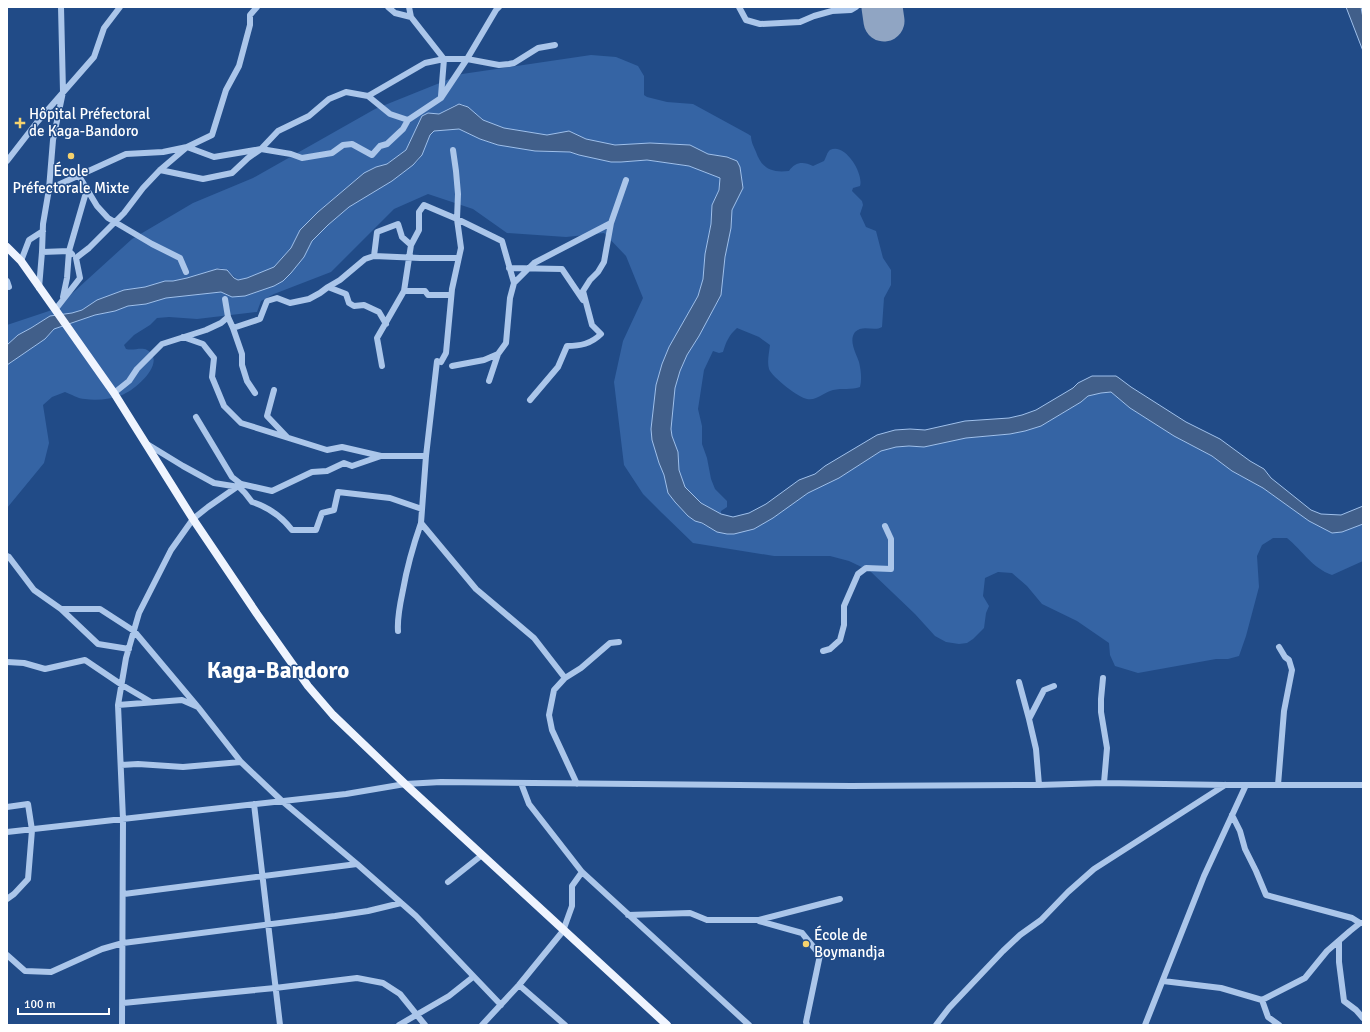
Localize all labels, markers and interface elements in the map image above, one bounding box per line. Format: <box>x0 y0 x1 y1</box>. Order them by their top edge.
place label: Hôpital Préfectoral de Kaga-Bandoro <box>29 105 150 140</box>
marker: Hôpital Préfectoral de Kaga-Bandoro <box>14 117 26 129</box>
marker: École Préfectorale Mixte <box>66 151 76 161</box>
place label: École Préfectorale Mixte <box>12 161 130 197</box>
district label: Kaga-Bandoro <box>207 656 349 685</box>
place label: École de Boymandja <box>814 925 885 961</box>
marker: École de Boymandja <box>801 939 811 949</box>
scale bar <box>18 990 109 1016</box>
text: 100 m <box>24 997 56 1012</box>

